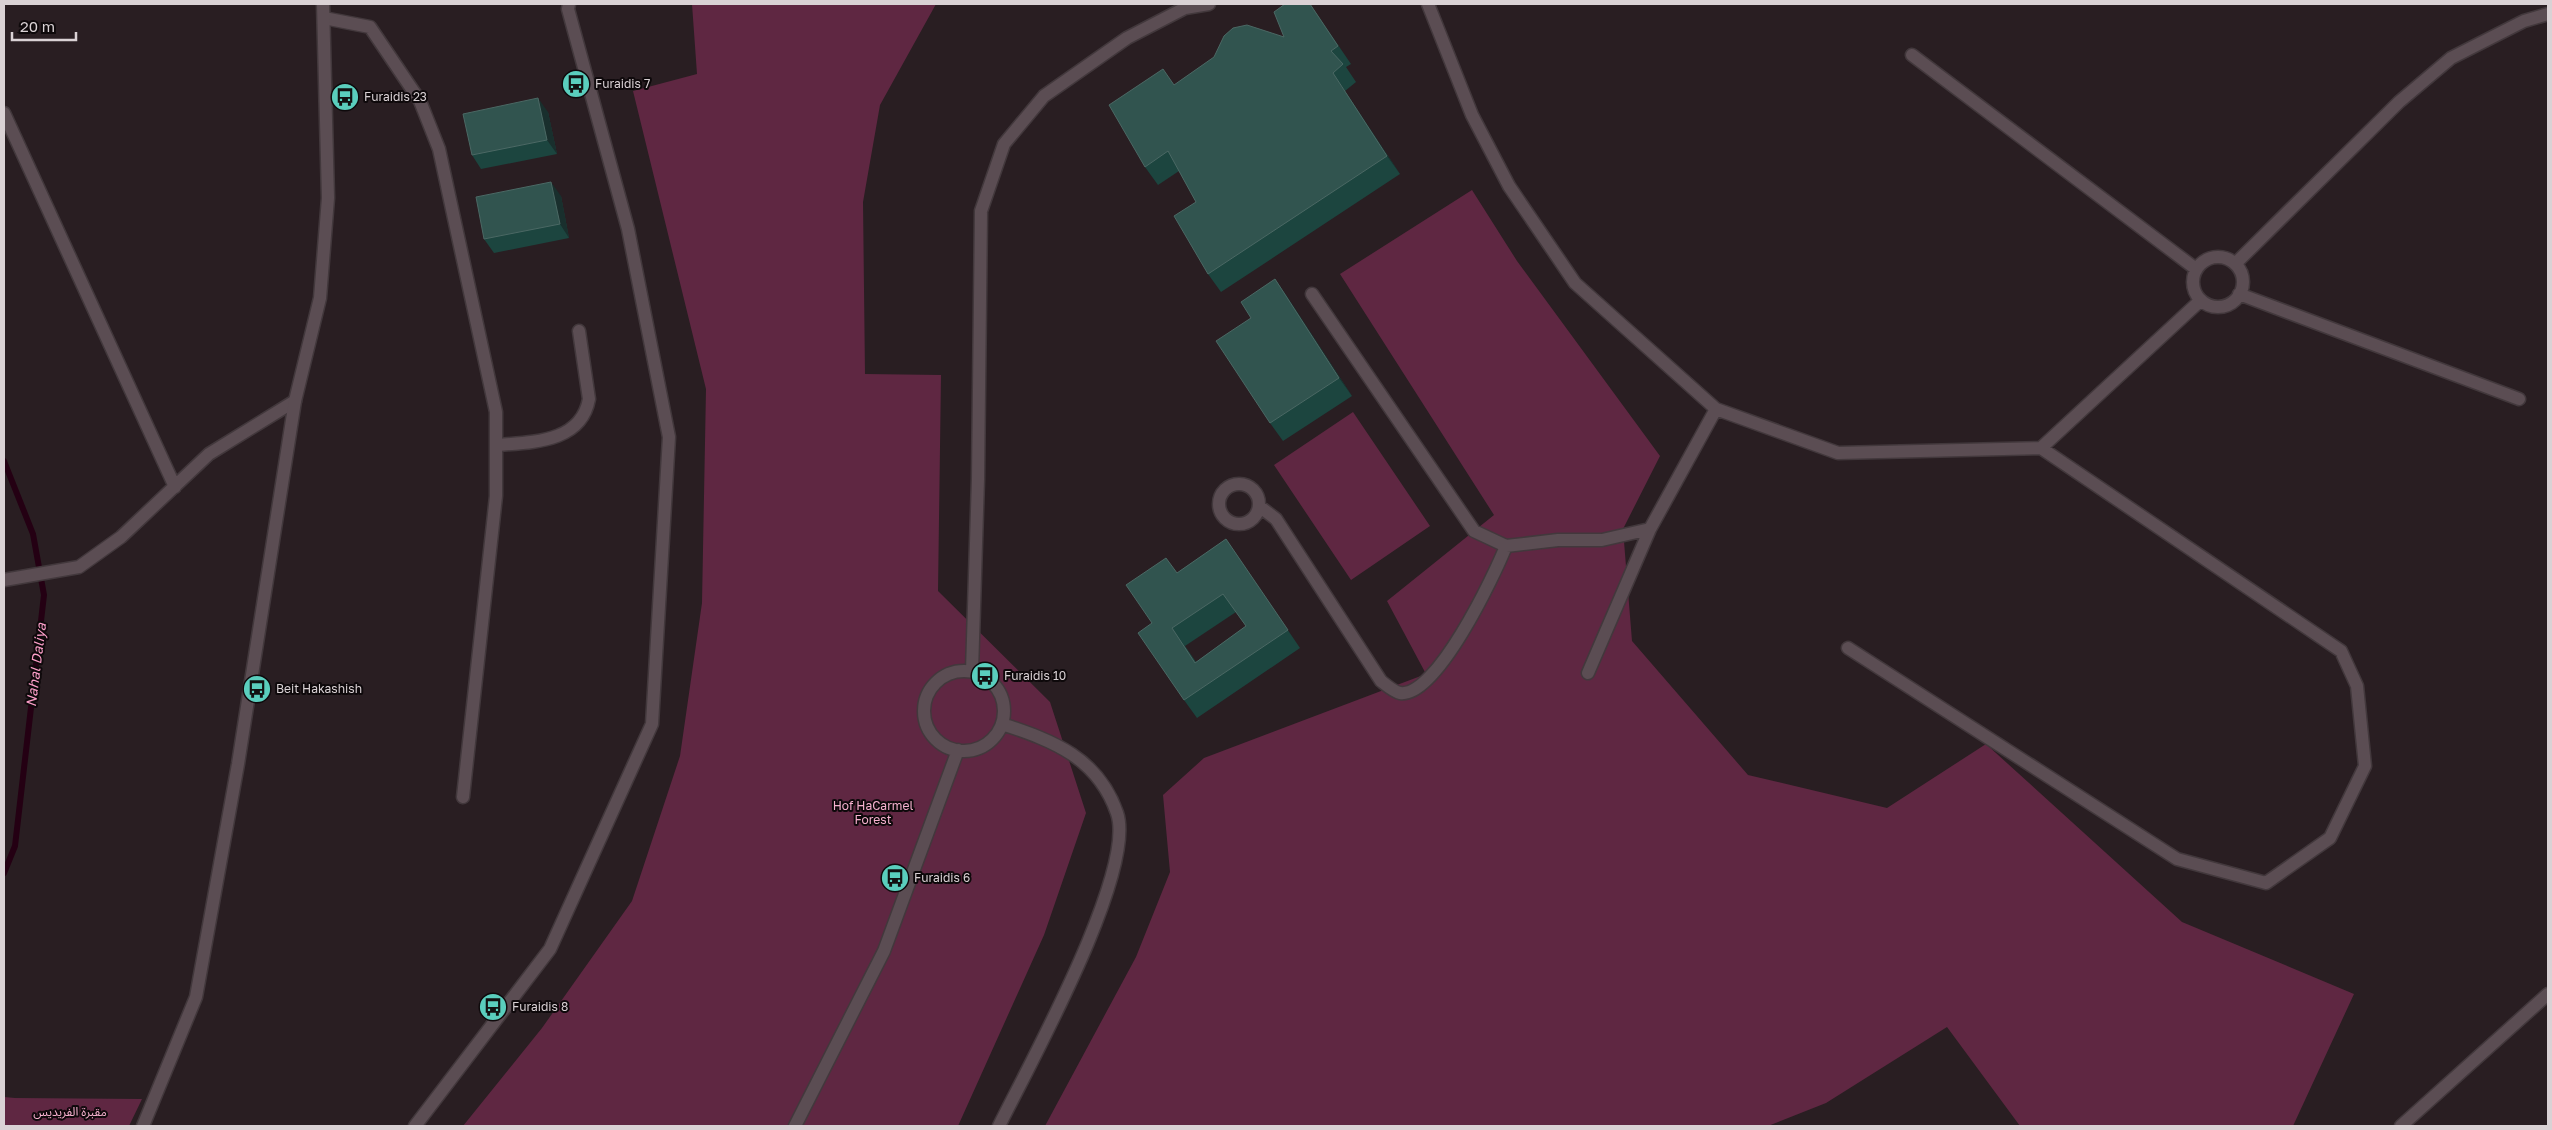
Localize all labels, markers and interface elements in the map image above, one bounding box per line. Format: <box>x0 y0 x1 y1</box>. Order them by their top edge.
scale bar <box>12 10 76 42</box>
text: 20 m <box>20 17 55 35</box>
bus stop icon: Furaidis 7 <box>561 69 591 99</box>
place label: Furaidis 7 <box>595 76 650 91</box>
bus stop icon: Furaidis 23 <box>330 82 360 112</box>
place label: Furaidis 23 <box>364 89 427 104</box>
water label: Nahal Daliya <box>22 621 49 708</box>
bus stop icon: Furaidis 10 <box>970 661 1000 691</box>
place label: Furaidis 10 <box>1004 668 1066 683</box>
bus stop icon: Beit Hakashish <box>242 674 272 704</box>
place label: Beit Hakashish <box>276 681 362 696</box>
park label: Hof HaCarmel Forest <box>833 798 913 827</box>
bus stop icon: Furaidis 6 <box>880 863 910 893</box>
place label: Furaidis 6 <box>914 870 970 885</box>
bus stop icon: Furaidis 8 <box>478 992 508 1022</box>
place label: Furaidis 8 <box>512 999 568 1014</box>
park label: مقبرة الفريديس <box>33 1104 107 1119</box>

